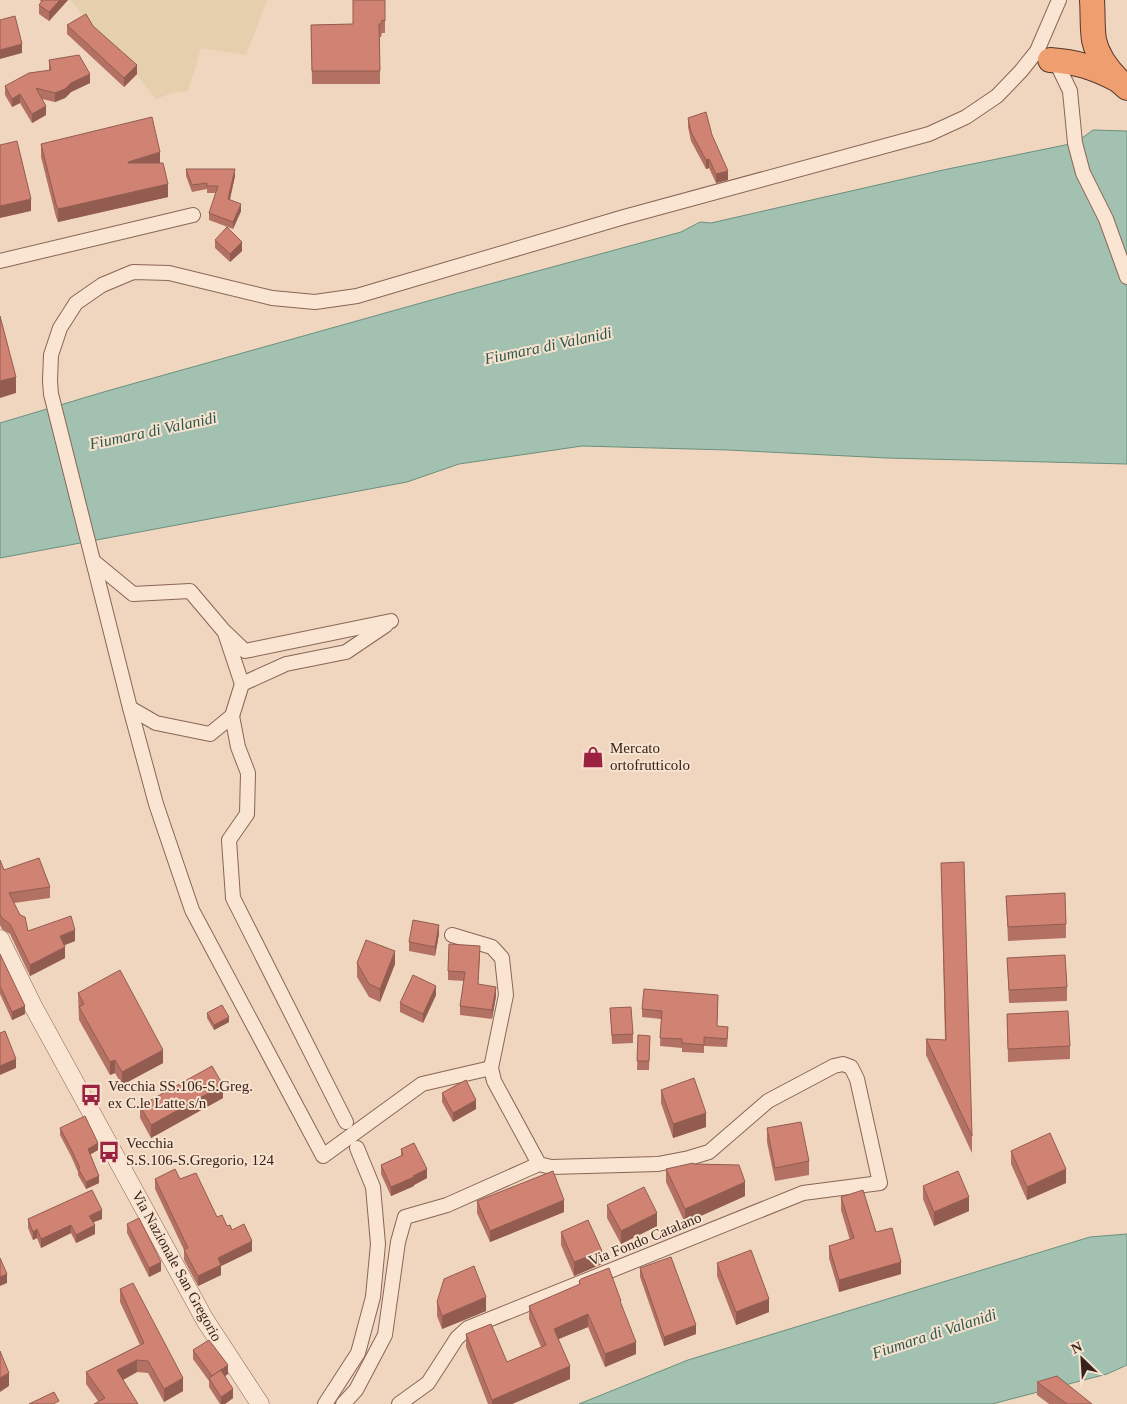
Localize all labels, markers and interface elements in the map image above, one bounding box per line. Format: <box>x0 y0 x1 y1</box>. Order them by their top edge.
water label: Fiumara di Valanidi <box>482 324 613 368</box>
water label: Fiumara di Valanidi <box>87 409 218 453</box>
place label: Mercato ortofrutticolo <box>610 740 690 773</box>
shop icon: Mercato ortofrutticolo <box>580 744 606 770</box>
place label: Vecchia SS.106-S.Greg. ex C.le Latte s/n <box>108 1078 253 1111</box>
bus stop icon: Vecchia SS.106-S.Greg. ex C.le Latte s/n <box>78 1082 104 1108</box>
place label: Vecchia S.S.106-S.Gregorio, 124 <box>126 1135 274 1168</box>
bus stop icon: Vecchia S.S.106-S.Gregorio, 124 <box>96 1139 122 1165</box>
street label: Via Nazionale San Gregorio <box>129 1188 225 1344</box>
street label: Via Fondo Catalano <box>586 1209 704 1269</box>
water label: Fiumara di Valanidi <box>869 1305 998 1362</box>
north arrow <box>1057 1334 1107 1384</box>
text: N <box>1069 1339 1084 1357</box>

